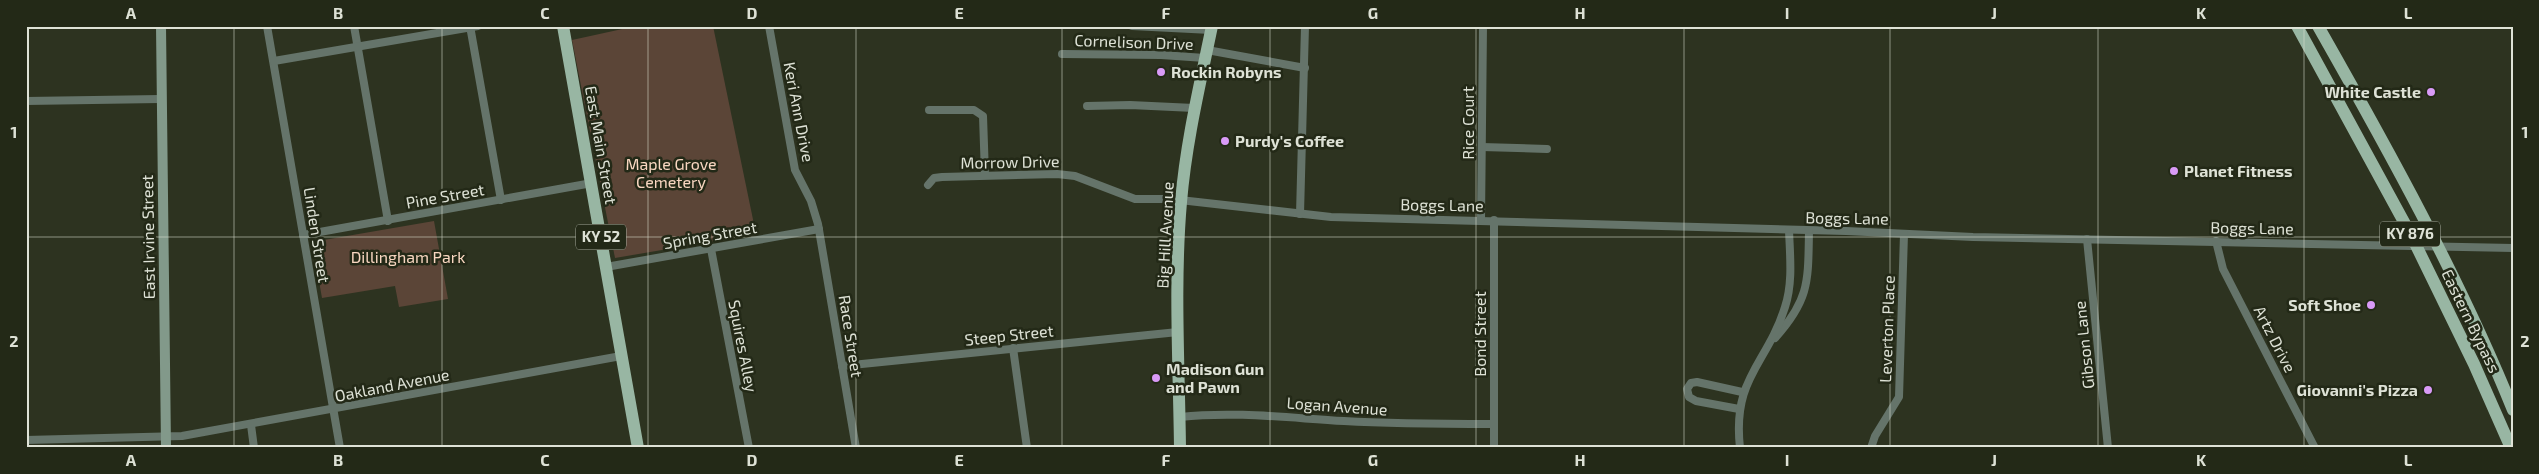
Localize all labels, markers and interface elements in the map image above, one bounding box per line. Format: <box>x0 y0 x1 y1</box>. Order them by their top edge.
text: A <box>126 3 137 22</box>
text: B <box>333 3 343 22</box>
text: C <box>540 3 550 22</box>
text: D <box>747 3 758 22</box>
text: E <box>954 3 964 22</box>
text: F <box>1162 3 1171 22</box>
text: G <box>1368 3 1378 22</box>
text: H <box>1574 3 1586 22</box>
text: I <box>1785 3 1789 22</box>
text: J <box>1991 3 1997 22</box>
text: K <box>2196 3 2207 22</box>
text: L <box>2404 3 2413 22</box>
street label: Cornelison Drive <box>1074 30 1194 53</box>
street label: Keri Ann Drive <box>780 60 819 164</box>
place label: Rockin Robyns <box>1171 62 1282 82</box>
marker: Rockin Robyns <box>1155 66 1167 78</box>
place label: White Castle <box>2324 82 2421 101</box>
street label: East Main Street <box>582 84 621 205</box>
street label: Rice Court <box>1458 86 1477 160</box>
marker: White Castle <box>2425 86 2437 98</box>
text: 1 <box>11 122 17 141</box>
text: 1 <box>2522 122 2528 141</box>
place label: Purdy's Coffee <box>1235 131 1344 151</box>
marker: Purdy's Coffee <box>1219 135 1231 147</box>
street label: Morrow Drive <box>960 151 1060 172</box>
park label: Maple Grove Cemetery <box>625 154 717 191</box>
place label: Planet Fitness <box>2184 161 2292 180</box>
marker: Planet Fitness <box>2168 165 2180 177</box>
street label: East Irvine Street <box>137 175 158 299</box>
street label: Pine Street <box>404 179 486 212</box>
street label: Big Hill Avenue <box>1152 181 1177 289</box>
street label: Linden Street <box>301 186 334 284</box>
street label: Boggs Lane <box>1400 194 1484 215</box>
street label: Boggs Lane <box>1805 207 1889 228</box>
street label: Spring Street <box>662 217 758 252</box>
street label: Boggs Lane <box>2210 217 2294 238</box>
road number: KY 876 <box>2380 222 2440 246</box>
road number: KY 52 <box>576 224 626 250</box>
park label: Dillingham Park <box>351 247 465 266</box>
street label: Eastern Bypass <box>2438 266 2505 376</box>
street label: Leverton Place <box>1875 275 1898 383</box>
street label: Bond Street <box>1470 291 1489 377</box>
street label: Race Street <box>836 293 867 378</box>
place label: Soft Shoe <box>2288 295 2361 314</box>
street label: Squires Alley <box>725 298 762 394</box>
marker: Soft Shoe <box>2365 299 2377 311</box>
street label: Gibson Lane <box>2069 300 2098 390</box>
street label: Artz Drive <box>2251 302 2300 375</box>
street label: Steep Street <box>963 320 1054 349</box>
text: 2 <box>9 331 19 350</box>
text: 2 <box>2520 331 2530 350</box>
place label: Madison Gun and Pawn <box>1166 359 1264 396</box>
street label: Oakland Avenue <box>333 364 451 405</box>
marker: Madison Gun and Pawn <box>1150 372 1162 384</box>
place label: Giovanni's Pizza <box>2297 380 2418 399</box>
marker: Giovanni's Pizza <box>2422 384 2434 396</box>
street label: Logan Avenue <box>1286 393 1388 419</box>
text: A <box>126 450 137 469</box>
text: B <box>333 450 343 469</box>
text: C <box>540 450 550 469</box>
text: D <box>747 450 758 469</box>
text: E <box>954 450 964 469</box>
text: F <box>1162 450 1171 469</box>
text: G <box>1368 450 1378 469</box>
text: H <box>1574 450 1586 469</box>
text: I <box>1785 450 1789 469</box>
text: J <box>1991 450 1997 469</box>
text: K <box>2196 450 2207 469</box>
text: L <box>2404 450 2413 469</box>

